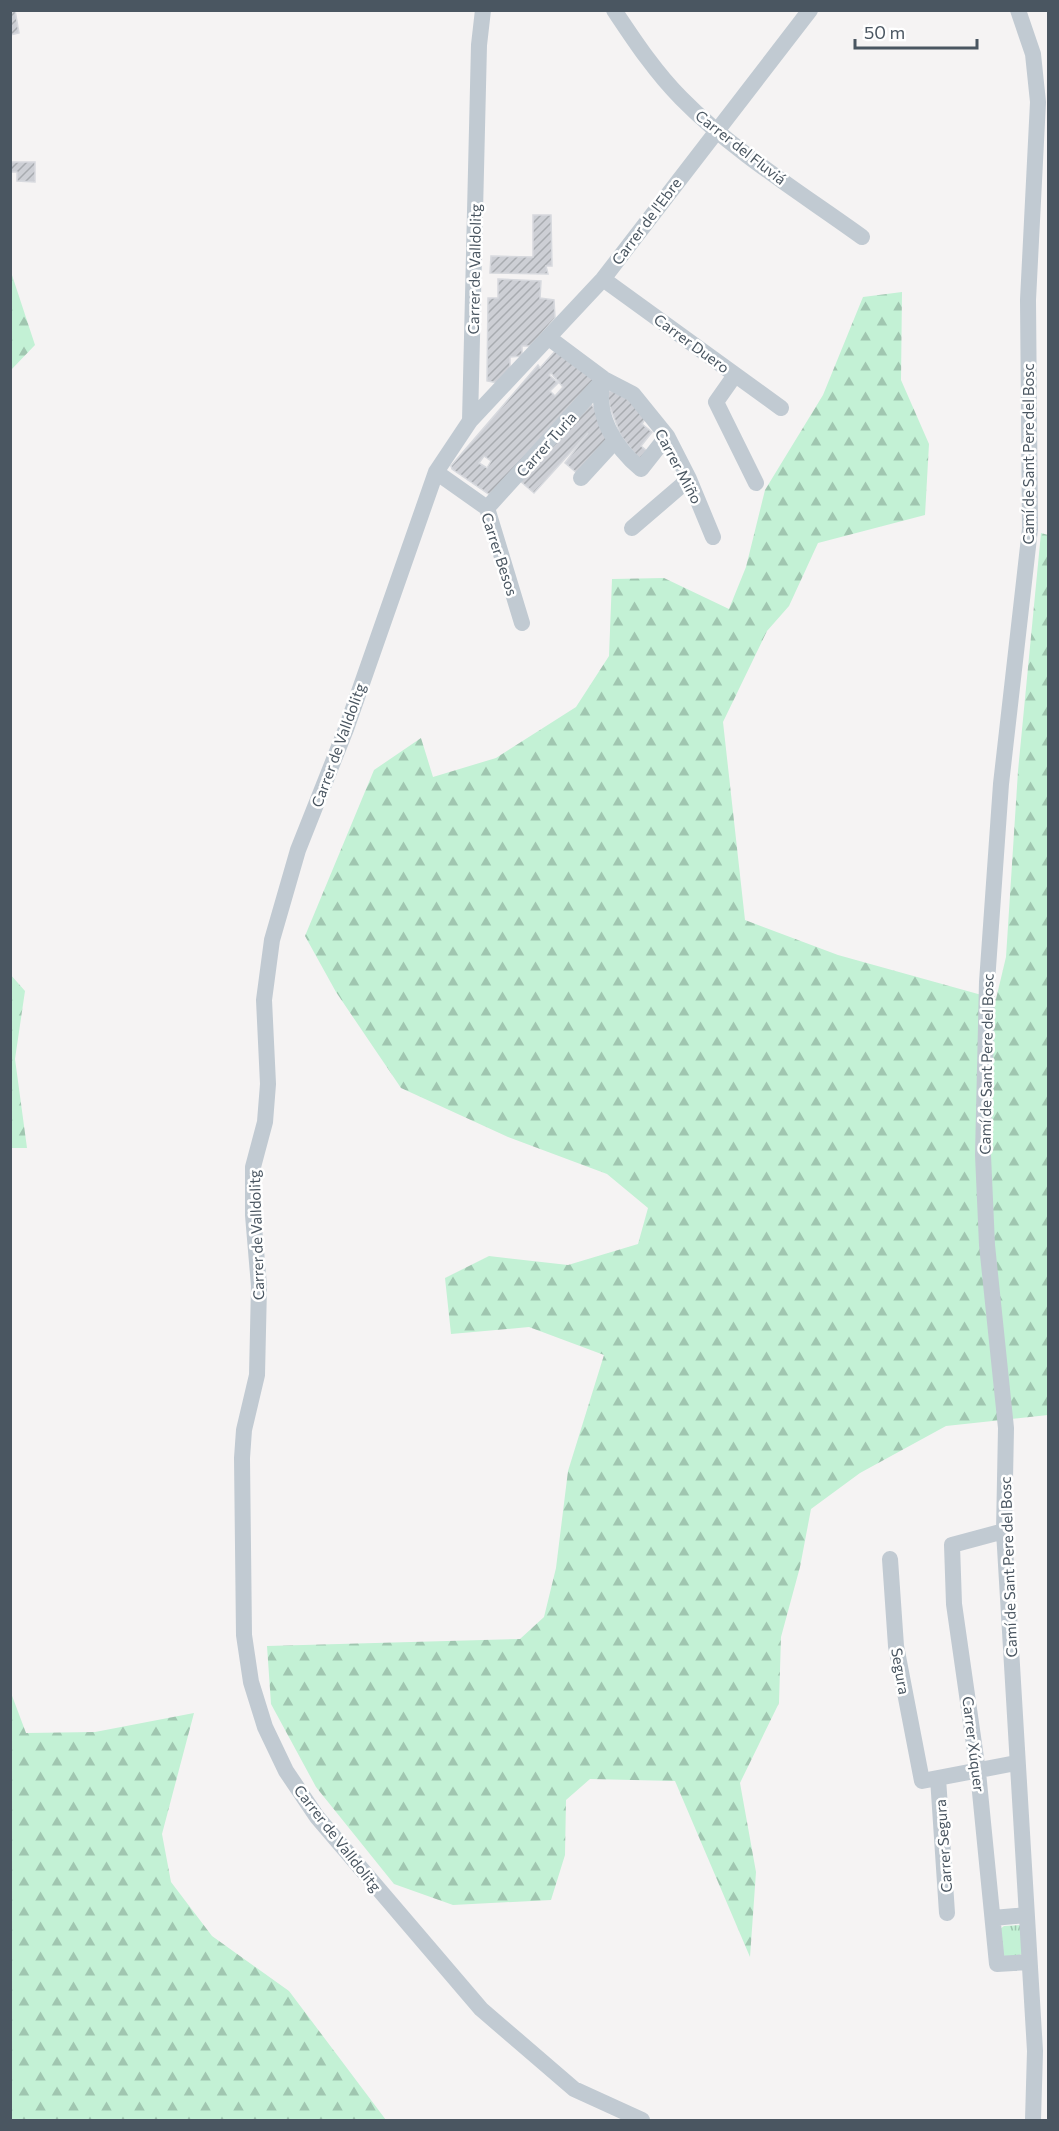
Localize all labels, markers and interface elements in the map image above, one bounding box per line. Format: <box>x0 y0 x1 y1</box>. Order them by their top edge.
scale bar <box>855 12 976 50</box>
text: 50 m <box>864 21 905 43</box>
street label: Carrer del Fluviá <box>692 106 790 188</box>
street label: Carrer de l'Ebre <box>607 174 685 268</box>
street label: Carrer de Valldolitg <box>464 204 484 334</box>
street label: Carrer Duero <box>651 310 733 376</box>
street label: Camí de Sant Pere del Bosc <box>1019 363 1037 545</box>
street label: Carrer Turia <box>512 408 580 480</box>
street label: Carrer Miño <box>652 425 706 507</box>
street label: Carrer Besos <box>478 510 522 598</box>
street label: Carrer de Valldolitg <box>307 681 369 809</box>
street label: Camí de Sant Pere del Bosc <box>975 973 997 1155</box>
street label: Carrer de Valldolitg <box>245 1169 267 1301</box>
street label: Camí de Sant Pere del Bosc <box>996 1476 1020 1658</box>
street label: Segura <box>888 1646 914 1696</box>
street label: Carrer Xúquer <box>959 1695 989 1793</box>
street label: Carrer de Valldolitg <box>291 1781 385 1895</box>
street label: Carrer Segura <box>931 1799 955 1893</box>

